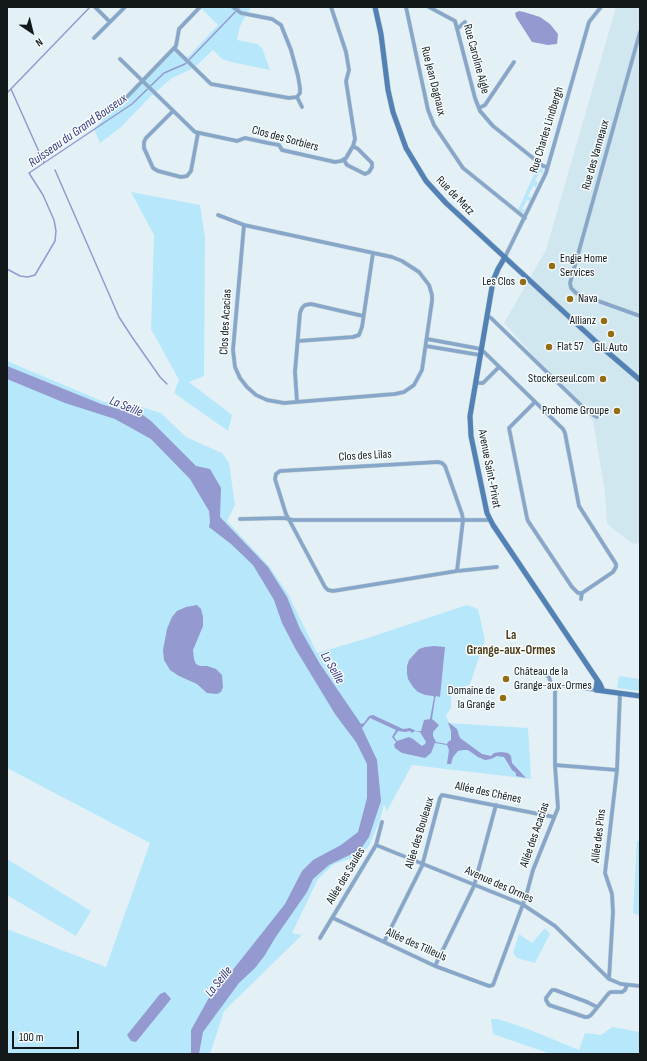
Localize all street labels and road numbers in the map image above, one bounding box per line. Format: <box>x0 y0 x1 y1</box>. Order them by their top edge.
street label: Rue Caroline Aigle <box>460 23 492 95</box>
street label: Rue Jean Dagnaux <box>417 45 449 117</box>
street label: Rue Charles Lindbergh <box>527 85 567 175</box>
street label: Rue des Vanneaux <box>579 118 613 192</box>
street label: Clos des Sorbiers <box>250 123 320 155</box>
street label: Rue de Metz <box>433 173 477 219</box>
street label: Clos des Acacias <box>217 289 235 355</box>
street label: Avenue Saint-Privat <box>474 428 504 510</box>
street label: Clos des Lilas <box>338 447 392 465</box>
street label: Allée des Chênes <box>454 779 522 807</box>
street label: Allée des Bouleaux <box>402 796 438 870</box>
street label: Allée des Acacias <box>517 801 553 869</box>
street label: Allée des Pins <box>589 808 609 864</box>
street label: Allée des Saules <box>323 845 369 907</box>
street label: Avenue des Ormes <box>463 863 535 907</box>
street label: Allée des Tilleuls <box>383 925 449 965</box>

